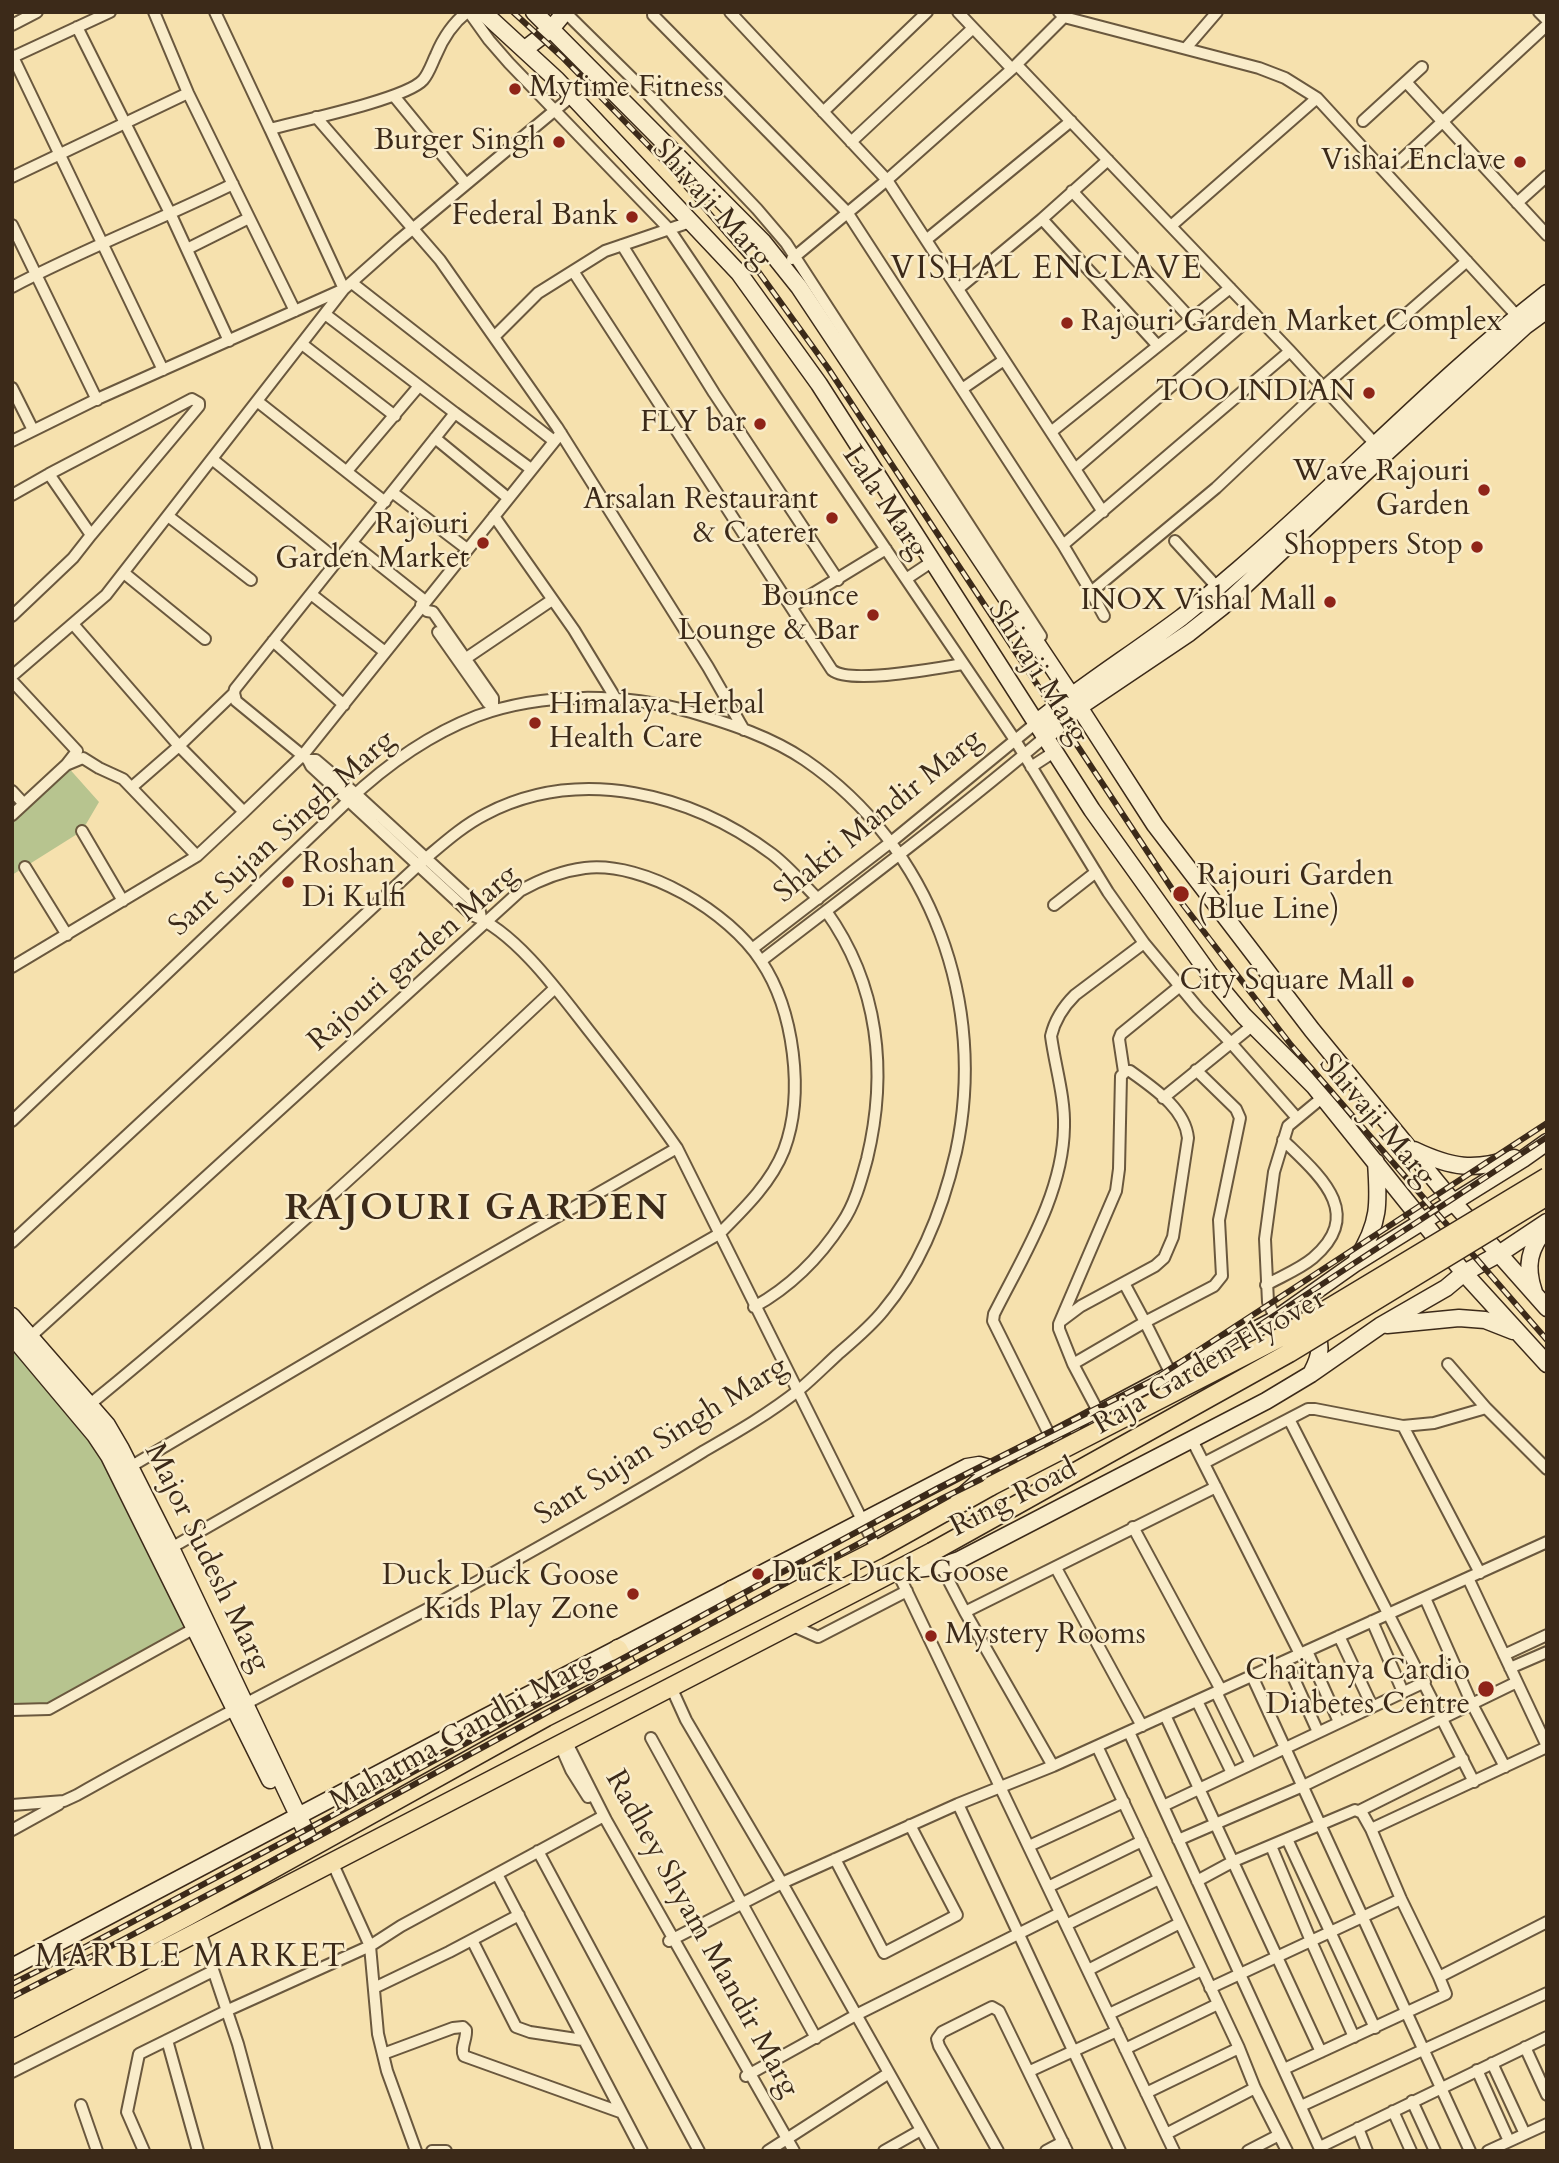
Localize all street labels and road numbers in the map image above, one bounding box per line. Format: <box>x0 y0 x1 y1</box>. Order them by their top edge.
street label: Shivaji Marg <box>643 133 779 277</box>
street label: Lala Marg <box>833 440 935 566</box>
street label: Shivaji Marg <box>979 595 1095 751</box>
street label: Shakti Mandir Marg <box>768 722 990 912</box>
street label: Sant Sujan Singh Marg <box>163 723 403 945</box>
street label: Rajouri garden Marg <box>302 858 526 1060</box>
street label: Shivaji Marg <box>1310 1047 1442 1195</box>
street label: Raja Garden Flyover <box>1088 1282 1332 1444</box>
street label: Sant Sujan Singh Marg <box>529 1350 795 1534</box>
street label: Major Sudesh Marg <box>135 1438 277 1678</box>
street label: Ring Road <box>945 1452 1083 1546</box>
street label: Mahatma Gandhi Marg <box>324 1645 602 1821</box>
street label: Radhey Shyam Mandir Marg <box>596 1764 806 2104</box>

